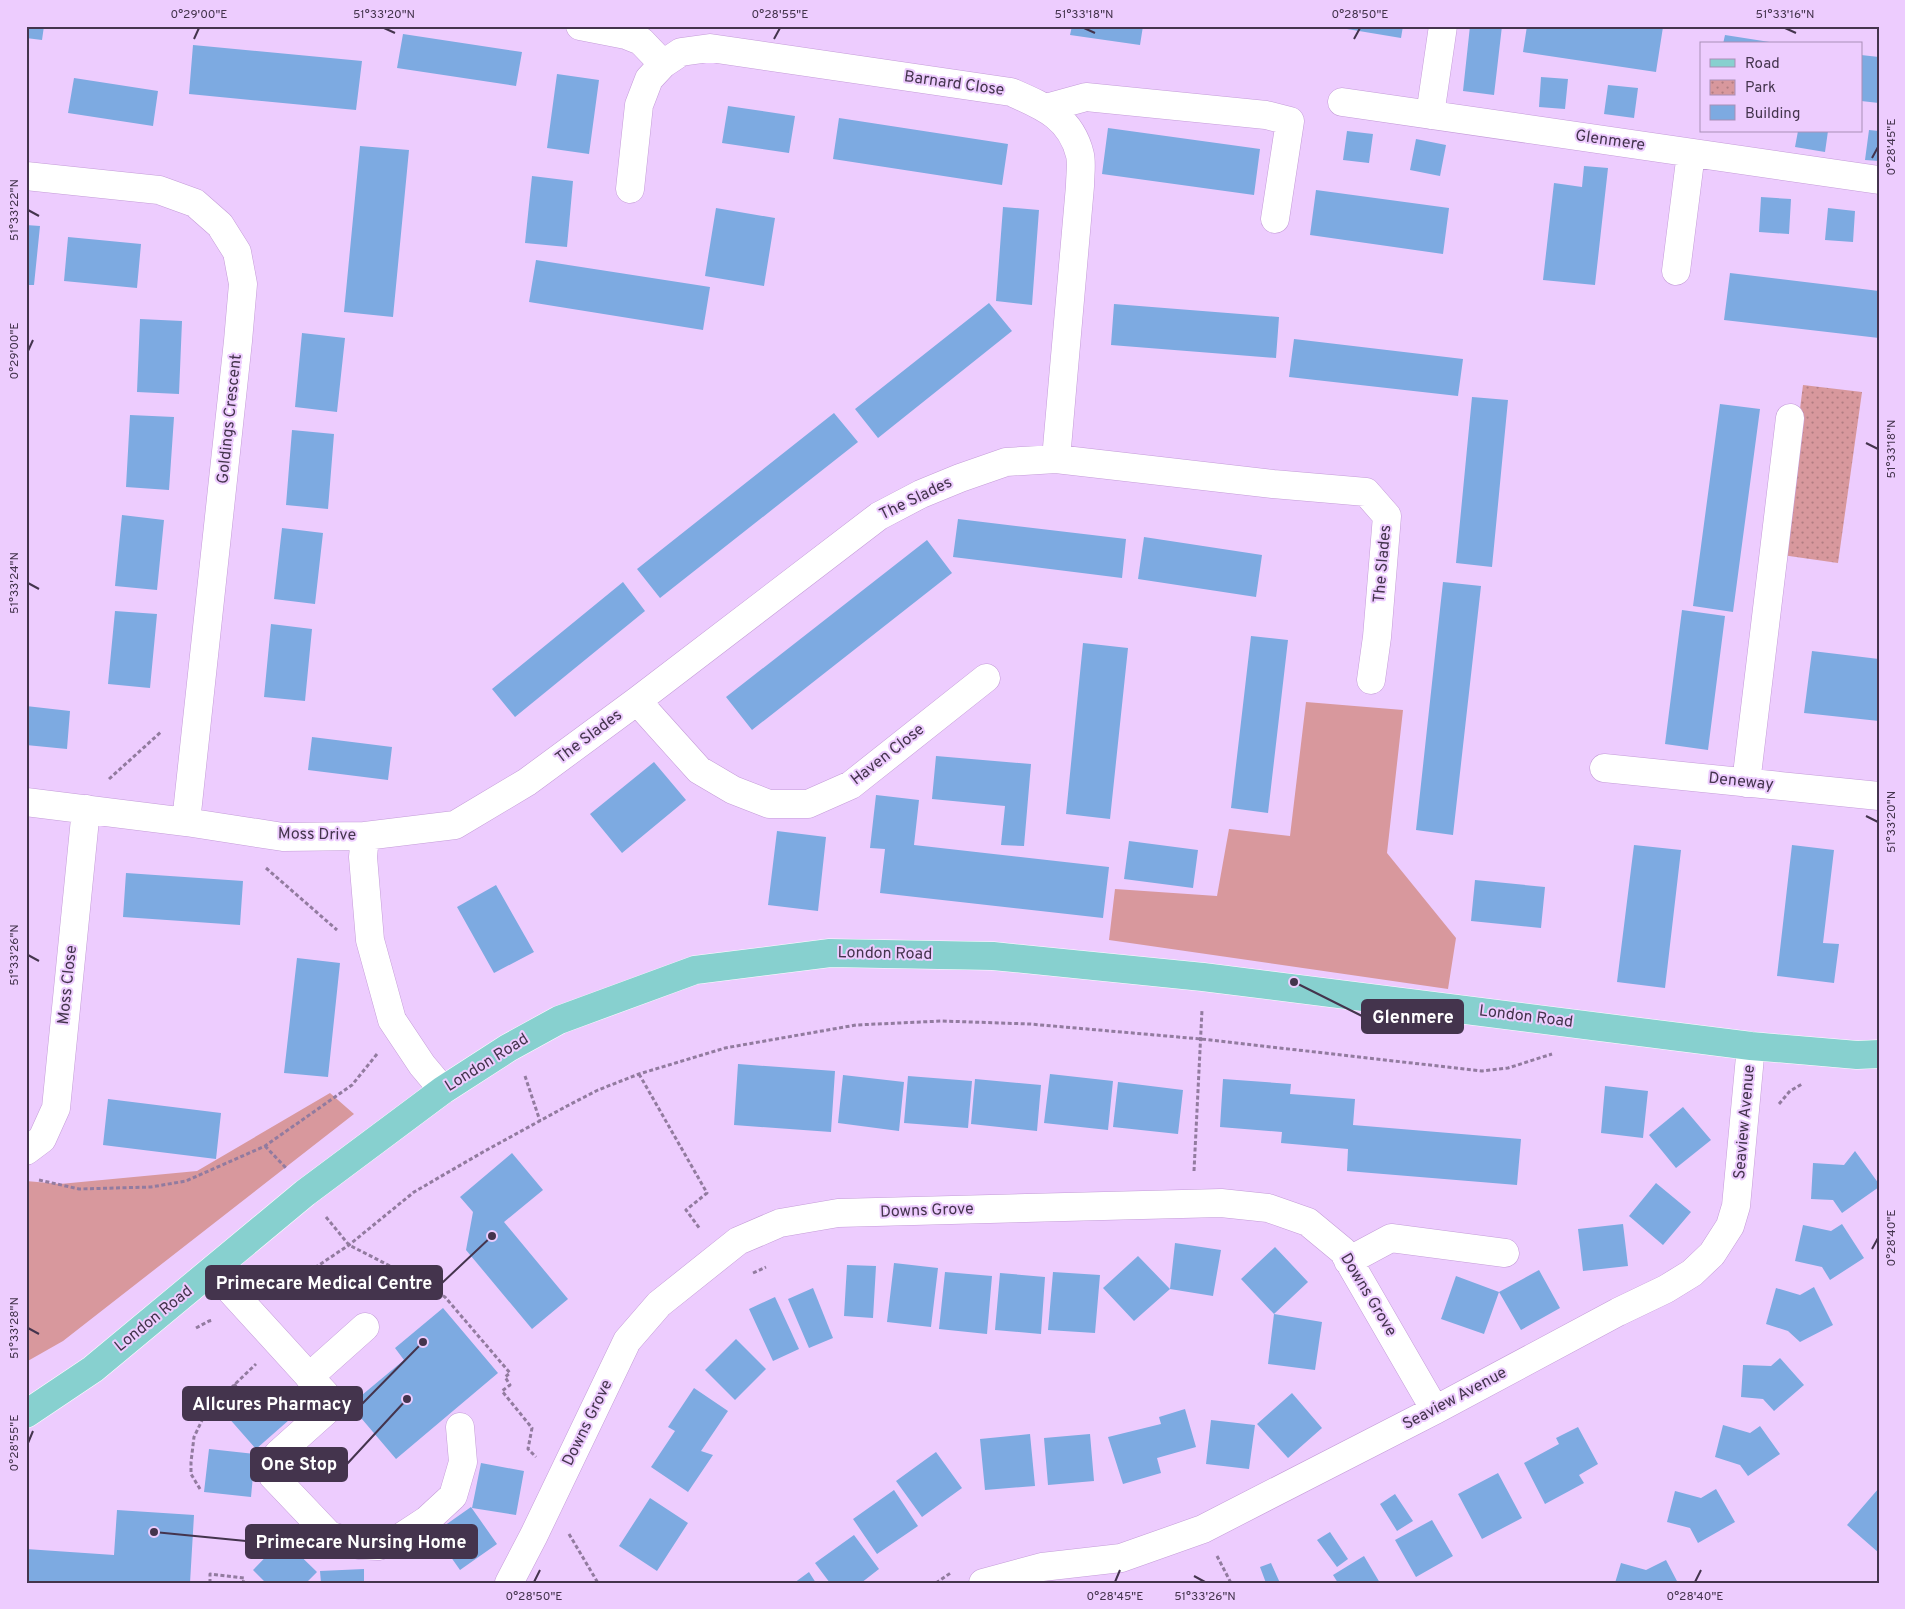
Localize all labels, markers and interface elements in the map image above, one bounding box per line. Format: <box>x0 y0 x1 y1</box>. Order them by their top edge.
text: 0°29'00"E <box>170 7 228 23</box>
text: 51°33'20"N <box>353 7 415 23</box>
text: 0°28'55"E <box>752 7 808 23</box>
text: 51°33'18"N <box>1055 7 1114 23</box>
text: 0°28'50"E <box>1331 7 1389 23</box>
text: 51°33'16"N <box>1756 7 1814 23</box>
legend <box>1700 42 1862 132</box>
text: Road <box>1745 55 1780 74</box>
street label: Barnard Close <box>903 67 1005 101</box>
text: Park <box>1745 79 1776 98</box>
text: Building <box>1745 105 1800 124</box>
text: 0°28'45"E <box>1884 119 1900 175</box>
street label: Glenmere <box>1574 126 1646 156</box>
text: 51°33'22"N <box>7 179 23 241</box>
text: 0°29'00"E <box>7 322 23 380</box>
street label: Goldings Crescent <box>213 353 247 485</box>
text: 51°33'18"N <box>1884 420 1900 479</box>
street label: The Slades <box>876 473 956 525</box>
street label: The Slades <box>1370 524 1396 604</box>
text: 51°33'24"N <box>7 552 23 614</box>
street label: The Slades <box>552 705 626 769</box>
street label: Haven Close <box>847 720 929 790</box>
street label: Deneway <box>1707 769 1775 795</box>
text: 51°33'20"N <box>1884 791 1900 853</box>
street label: Moss Drive <box>278 824 356 846</box>
text: 51°33'26"N <box>7 924 23 986</box>
street label: London Road <box>837 943 933 965</box>
street label: Moss Close <box>54 944 82 1026</box>
callout: Glenmere <box>1362 1000 1463 1033</box>
street label: London Road <box>1478 1001 1574 1033</box>
text: Glenmere <box>1372 1007 1454 1030</box>
street label: London Road <box>442 1029 532 1097</box>
street label: Seaview Avenue <box>1730 1064 1760 1180</box>
street label: Downs Grove <box>880 1199 974 1223</box>
text: 0°28'40"E <box>1884 1209 1900 1267</box>
street label: Downs Grove <box>1335 1250 1401 1340</box>
callout: Primecare Medical Centre <box>206 1266 442 1299</box>
text: Primecare Medical Centre <box>216 1273 432 1296</box>
street label: London Road <box>111 1281 197 1357</box>
text: 51°33'28"N <box>7 1297 23 1359</box>
street label: Seaview Avenue <box>1400 1363 1510 1435</box>
street label: Downs Grove <box>558 1377 618 1469</box>
callout: Allcures Pharmacy <box>183 1387 362 1420</box>
text: Allcures Pharmacy <box>192 1394 352 1417</box>
text: 0°28'55"E <box>7 1415 23 1471</box>
callout: One Stop <box>251 1448 347 1481</box>
text: One Stop <box>261 1454 337 1477</box>
callout: Primecare Nursing Home <box>246 1525 477 1558</box>
text: Primecare Nursing Home <box>256 1532 466 1555</box>
text: 0°28'50"E <box>505 1589 563 1605</box>
text: 0°28'45"E <box>1087 1589 1143 1605</box>
text: 51°33'26"N <box>1174 1589 1236 1605</box>
text: 0°28'40"E <box>1666 1589 1724 1605</box>

